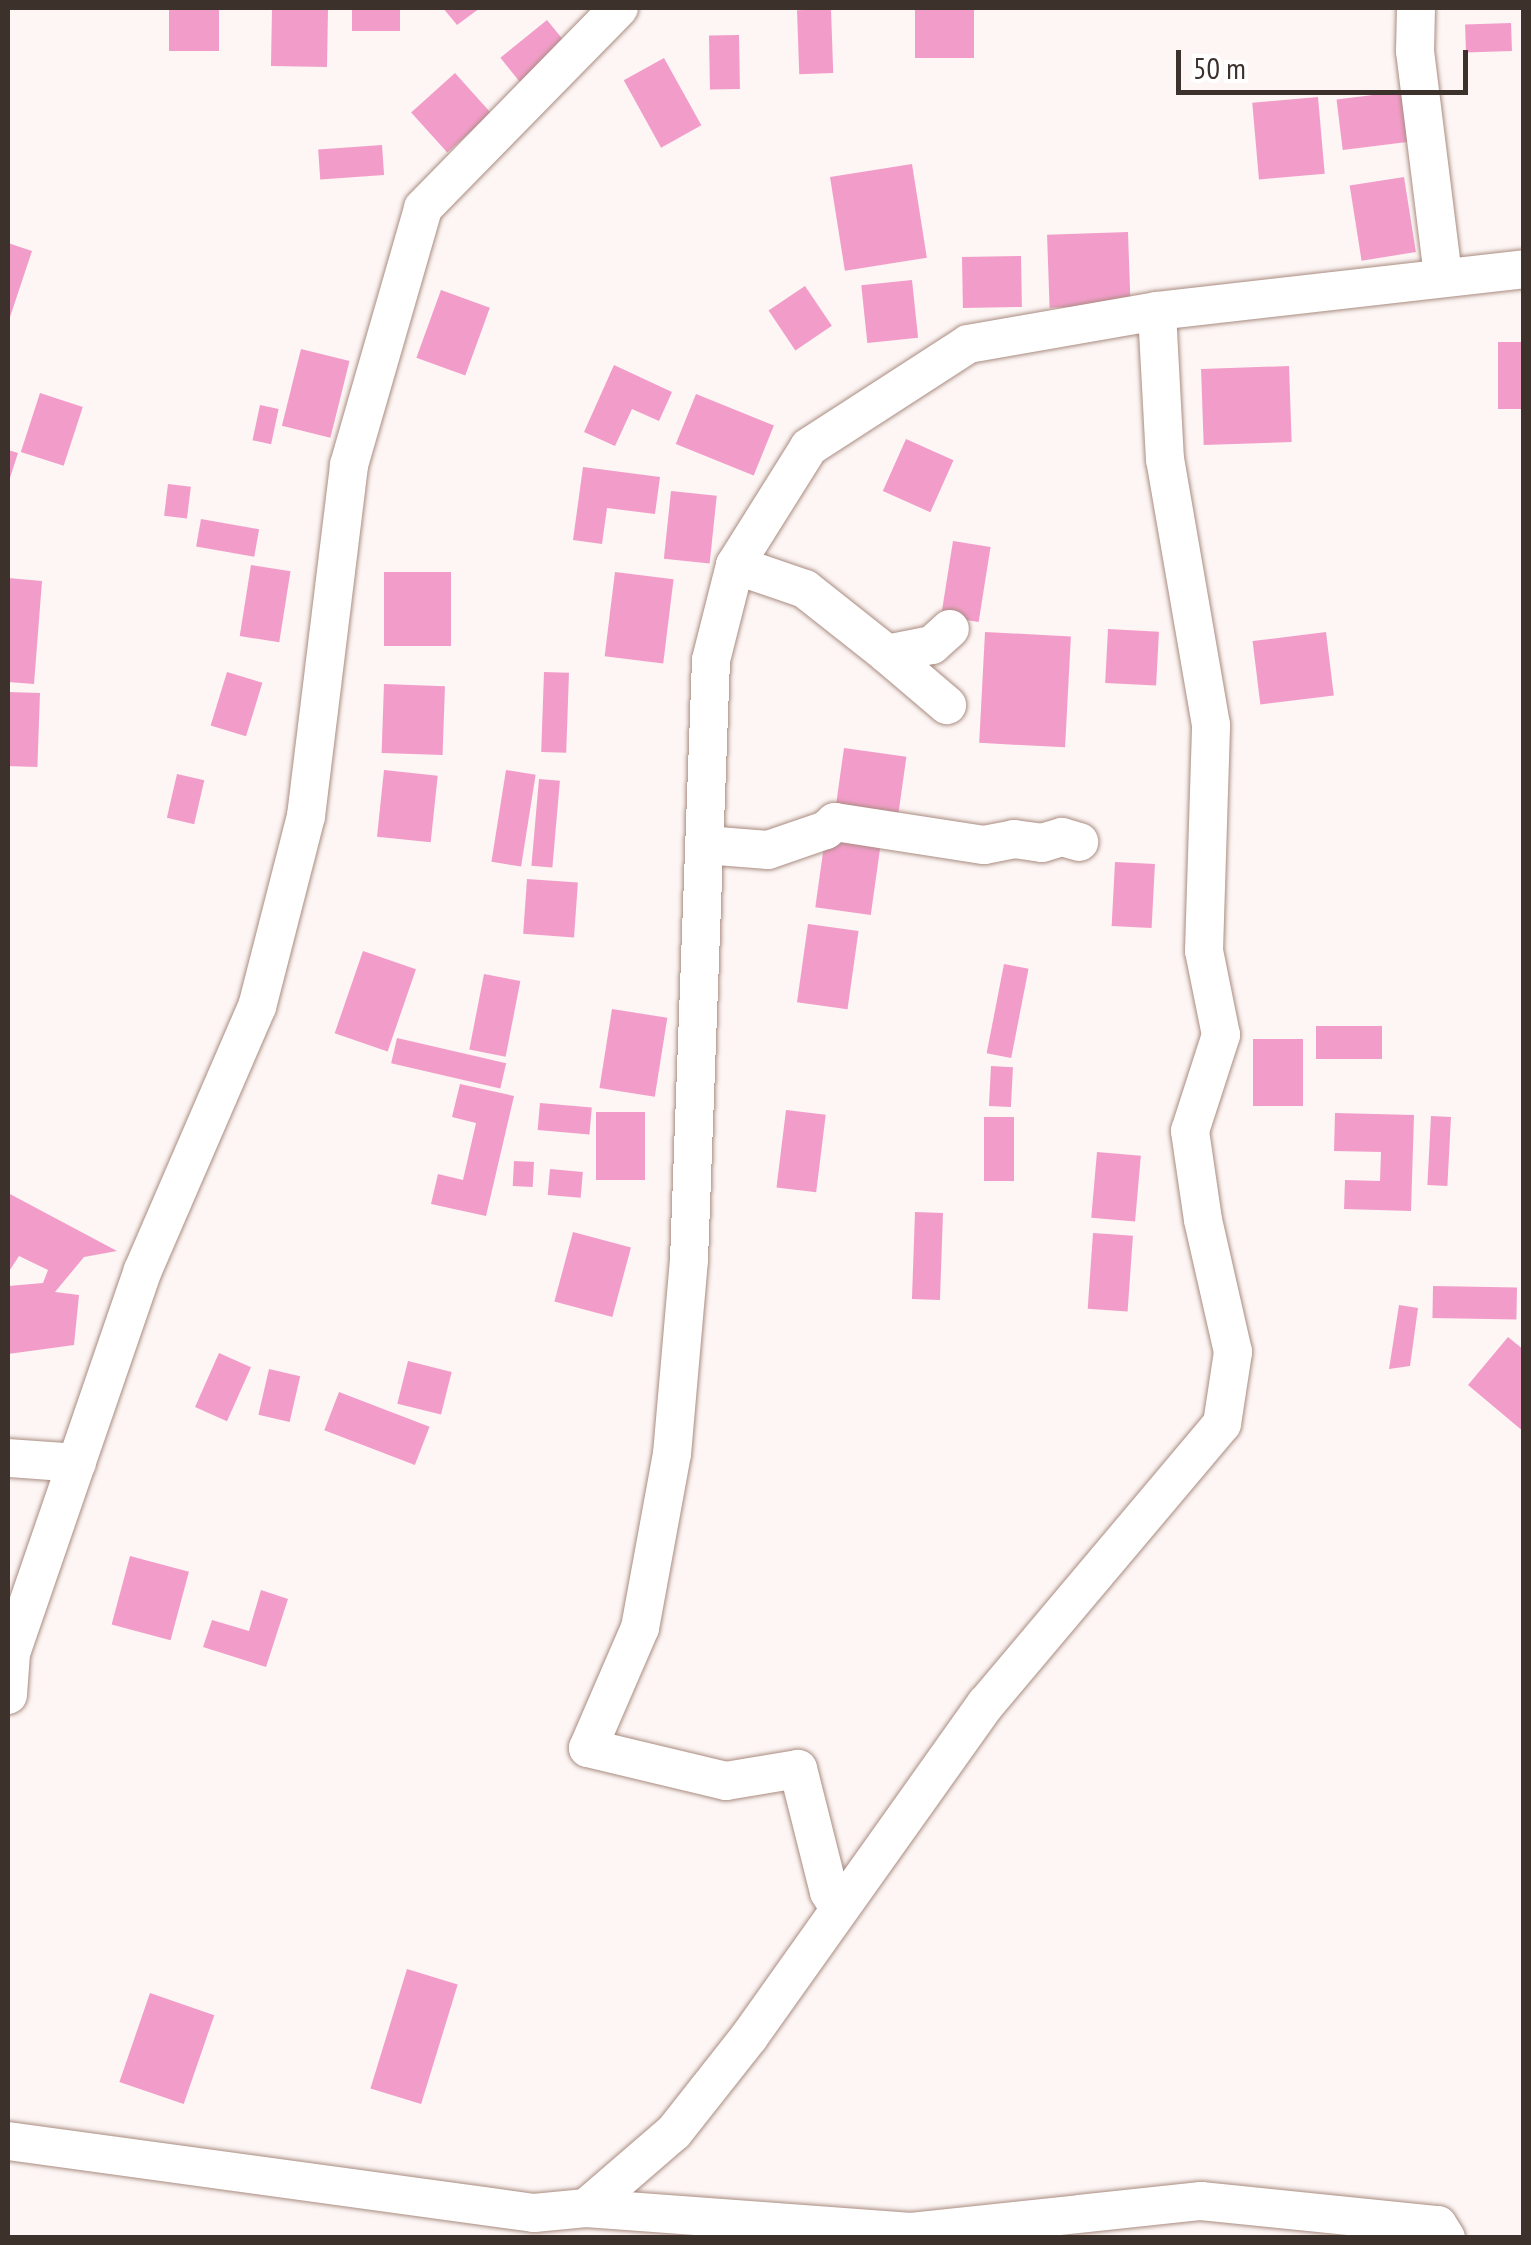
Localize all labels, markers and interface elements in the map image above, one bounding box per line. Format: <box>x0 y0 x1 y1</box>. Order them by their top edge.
scale bar <box>1181 30 1474 92</box>
text: 50 m <box>1193 48 1246 87</box>

